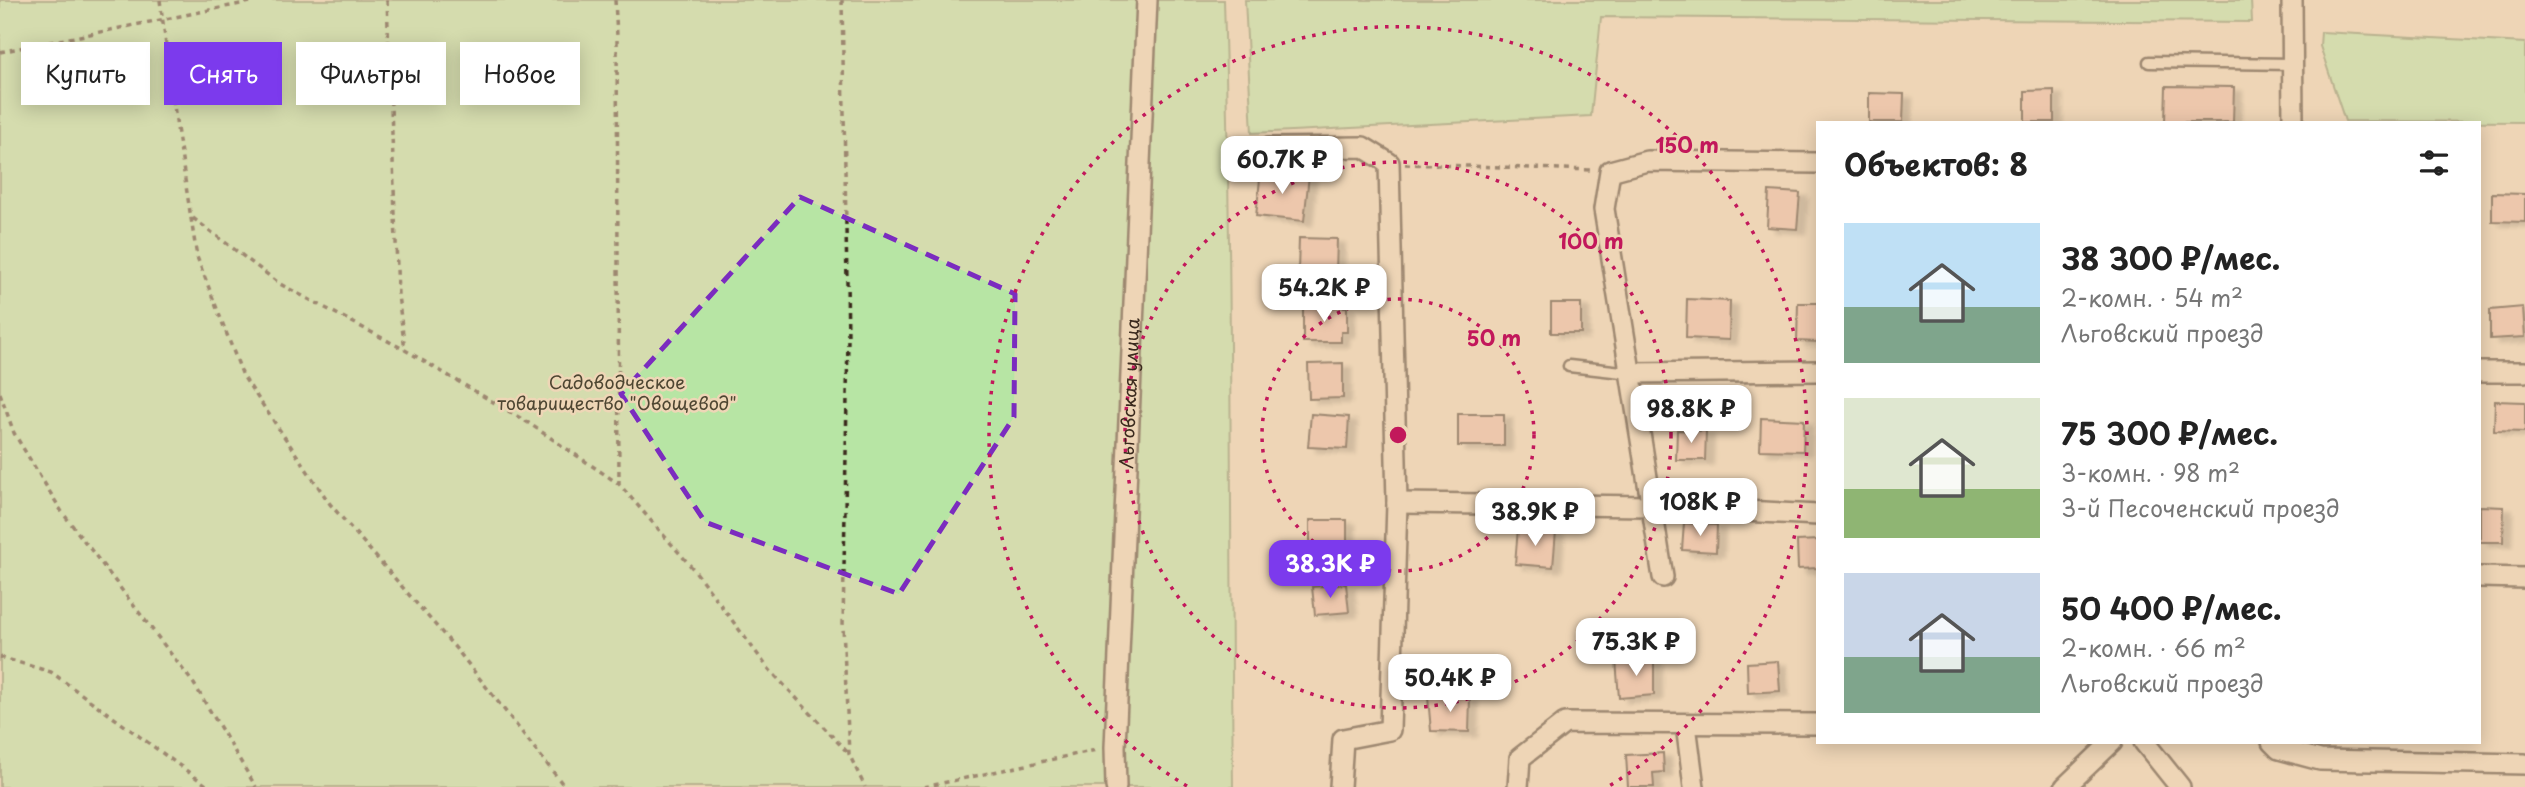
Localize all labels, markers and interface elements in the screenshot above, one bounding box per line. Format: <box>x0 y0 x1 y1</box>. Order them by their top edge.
chip: Купить <box>21 42 150 105</box>
chip: Снять <box>164 42 282 105</box>
chip: Фильтры <box>296 42 446 105</box>
chip: Новое <box>460 42 580 105</box>
text: 150 m <box>1655 128 1719 160</box>
pin: 60.7K ₽ <box>1217 136 1347 196</box>
text: 60.7K ₽ <box>1237 141 1327 176</box>
text: Объектов: 8 <box>1844 141 2028 186</box>
icon: filters <box>2415 144 2453 182</box>
text: 100 m <box>1558 224 1624 256</box>
text: 38 300 ₽/мес. <box>2061 235 2280 280</box>
icon: home <box>1900 251 1984 335</box>
pin: 54.2K ₽ <box>1259 264 1389 324</box>
text: 54.2K ₽ <box>1278 269 1370 304</box>
text: 2-комн. · 54 m² <box>2061 280 2243 315</box>
text: Льговский проезд <box>2061 315 2264 350</box>
street label: Льговская улица <box>1112 317 1145 469</box>
text: 50 m <box>1467 321 1521 353</box>
park label: Садоводческое товарищество "Овощевод" <box>497 368 737 416</box>
pin: 98.8K ₽ <box>1626 386 1756 445</box>
text: 98.8K ₽ <box>1647 390 1735 425</box>
text: 75 300 ₽/мес. <box>2061 410 2278 455</box>
centre of rings <box>1386 423 1410 447</box>
icon: home <box>1900 426 1984 510</box>
text: 3-комн. · 98 m² <box>2061 455 2240 490</box>
pin: 108K ₽ <box>1643 478 1757 538</box>
text: 108K ₽ <box>1659 483 1741 518</box>
pin: 38.9K ₽ <box>1470 489 1600 548</box>
text: 3-й Песоченский проезд <box>2061 490 2340 525</box>
text: 38.9K ₽ <box>1491 493 1579 528</box>
pin: 38.3K ₽ <box>1265 540 1395 600</box>
text: 38.3K ₽ <box>1285 545 1375 580</box>
text: 50 400 ₽/мес. <box>2061 585 2282 630</box>
icon: home <box>1900 601 1984 685</box>
pin: 75.3K ₽ <box>1571 618 1701 678</box>
text: 75.3K ₽ <box>1592 623 1680 658</box>
text: 2-комн. · 66 m² <box>2061 630 2246 665</box>
pin: 50.4K ₽ <box>1385 654 1515 714</box>
text: 50.4K ₽ <box>1404 659 1496 694</box>
text: Льговский проезд <box>2061 665 2264 700</box>

